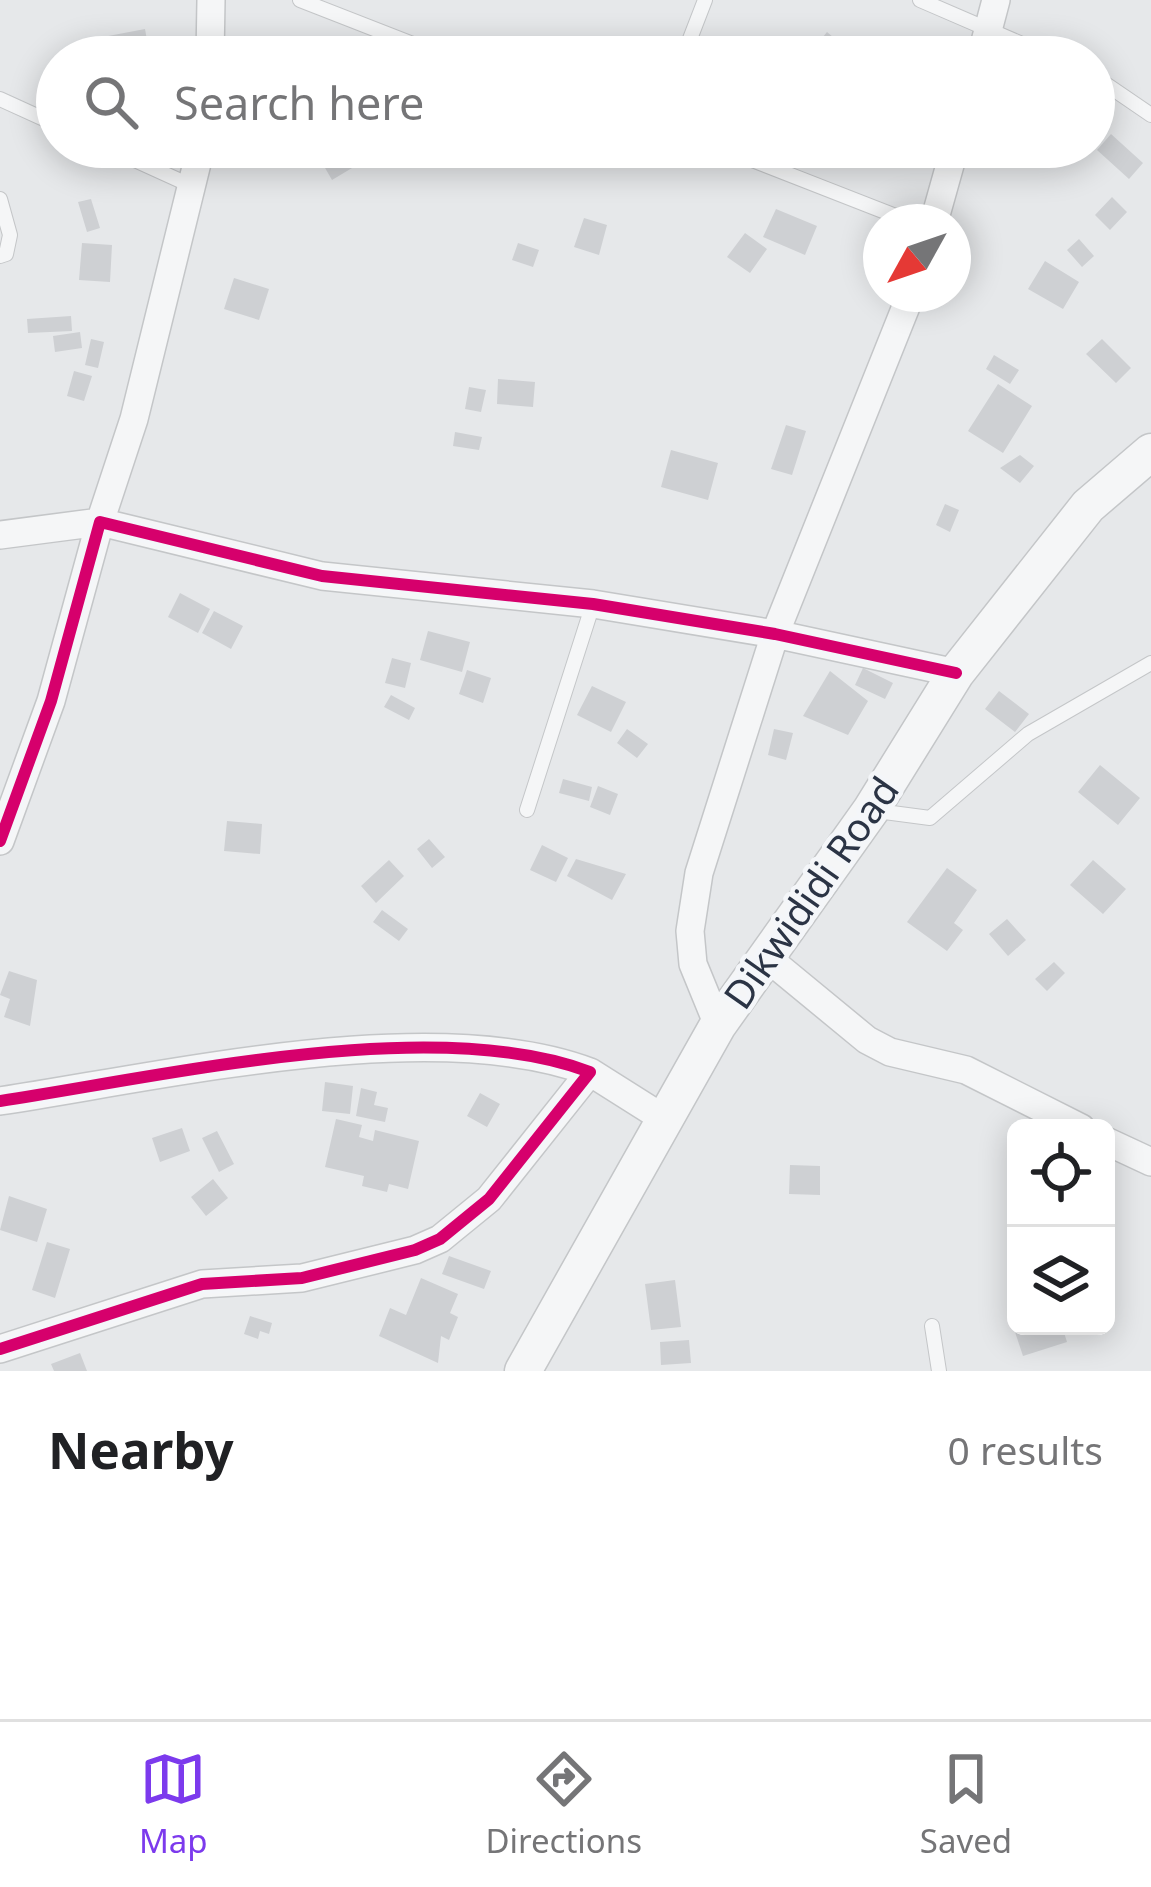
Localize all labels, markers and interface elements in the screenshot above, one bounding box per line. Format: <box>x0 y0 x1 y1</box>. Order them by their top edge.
search box <box>36 36 1115 168</box>
icon: search <box>78 69 144 135</box>
text: Search here <box>174 72 424 133</box>
north arrow <box>863 204 971 312</box>
street label: Dikwididi Road <box>710 765 910 1019</box>
map controls <box>1007 1119 1115 1335</box>
button: locate <box>1007 1119 1115 1227</box>
button: layers <box>1007 1227 1115 1335</box>
text: Nearby <box>48 1414 234 1484</box>
text: 0 results <box>948 1423 1103 1476</box>
tab: Map <box>139 1746 208 1863</box>
tab: Directions <box>485 1746 642 1863</box>
tab: Saved <box>920 1746 1012 1863</box>

